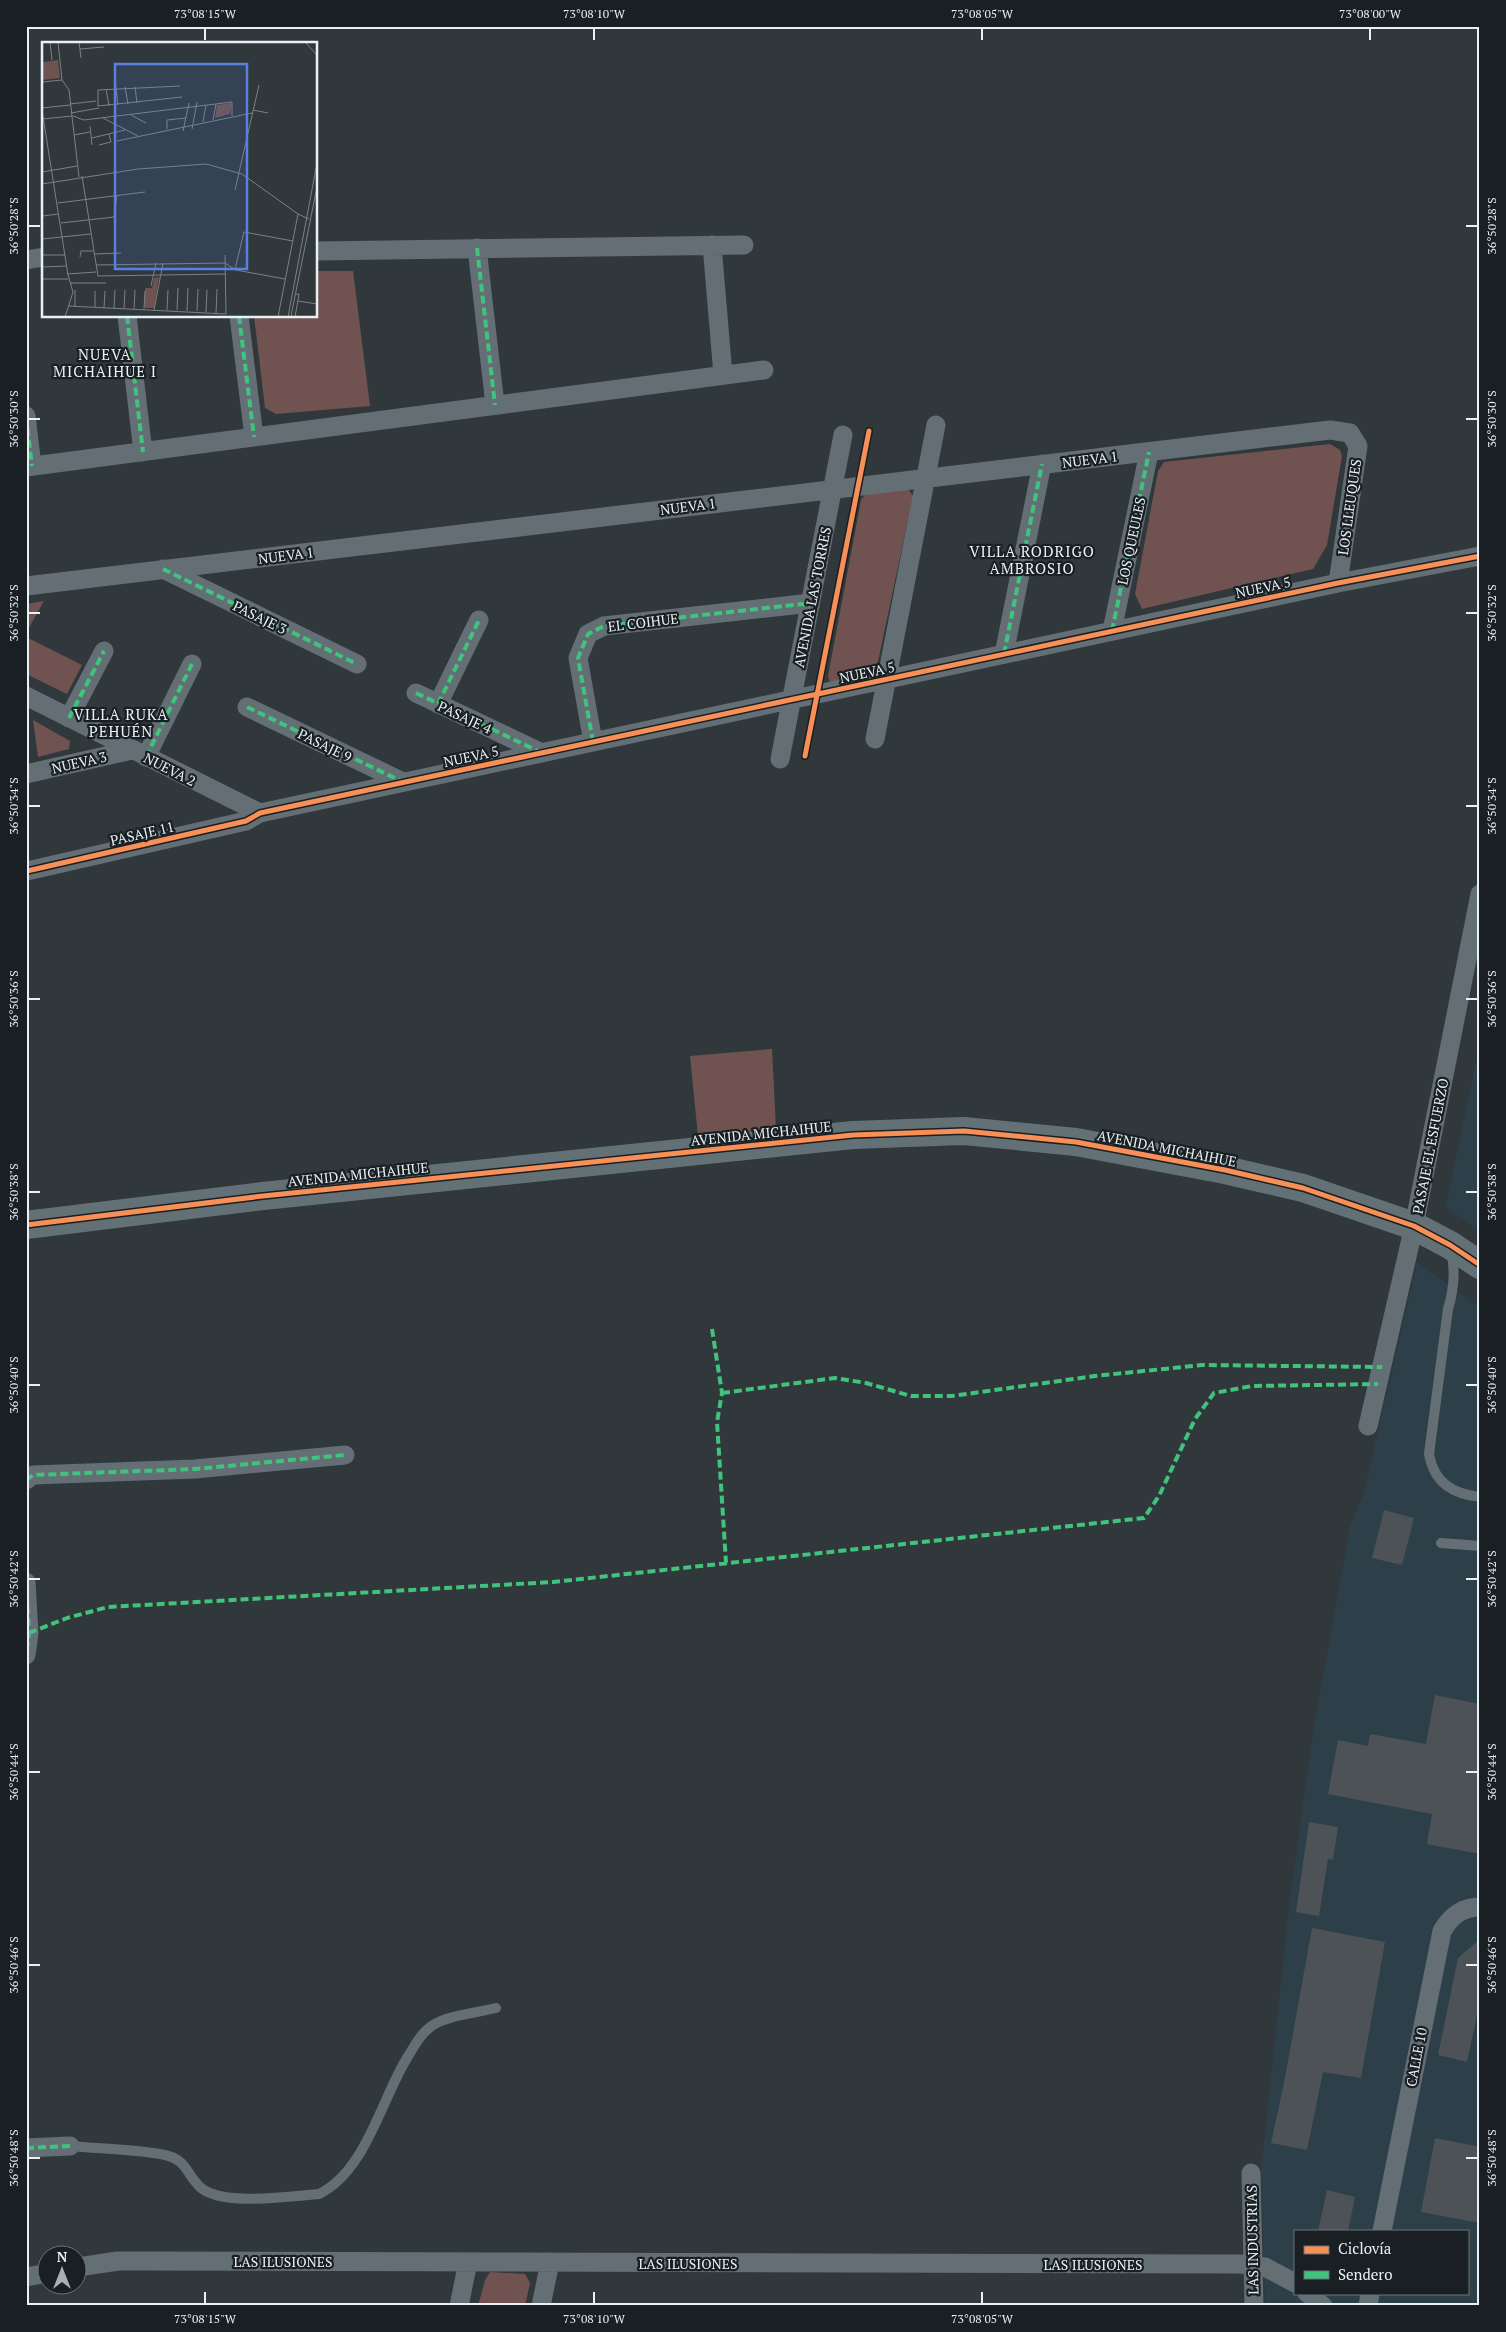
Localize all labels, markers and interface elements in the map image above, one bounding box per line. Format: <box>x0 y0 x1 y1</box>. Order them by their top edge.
text: 73°08'15"W <box>174 6 237 21</box>
text: 73°08'10"W <box>563 6 626 21</box>
text: 73°08'05"W <box>951 6 1014 21</box>
text: 73°08'00"W <box>1339 6 1402 21</box>
inset map <box>42 42 318 318</box>
text: 36°50'28"S <box>6 197 21 255</box>
text: 36°50'28"S <box>1484 197 1499 255</box>
district label: NUEVA MICHAIHUE I <box>53 344 157 381</box>
text: 36°50'30"S <box>6 390 21 448</box>
text: 36°50'30"S <box>1484 390 1499 448</box>
street label: NUEVA 1 <box>1061 446 1119 472</box>
street label: LOS LLEUQUES <box>1333 458 1365 556</box>
street label: NUEVA 1 <box>659 493 717 519</box>
street label: LOS QUEULES <box>1112 495 1150 587</box>
street label: AVENIDA LAS TORRES <box>789 525 835 669</box>
district label: VILLA RODRIGO AMBROSIO <box>969 541 1095 578</box>
street label: NUEVA 1 <box>257 542 315 568</box>
street label: NUEVA 5 <box>1234 572 1292 602</box>
text: 36°50'32"S <box>6 584 21 642</box>
text: 36°50'32"S <box>1484 584 1499 642</box>
street label: PASAJE 3 <box>230 596 290 638</box>
street label: EL COIHUE <box>607 608 679 636</box>
street label: NUEVA 5 <box>838 657 896 687</box>
street label: PASAJE 4 <box>435 696 496 738</box>
district label: VILLA RUKA PEHUÉN <box>74 704 168 741</box>
street label: PASAJE 9 <box>295 724 355 766</box>
street label: NUEVA 5 <box>442 741 500 771</box>
street label: NUEVA 3 <box>50 746 108 778</box>
street label: NUEVA 2 <box>141 748 199 790</box>
text: 36°50'34"S <box>6 777 21 835</box>
text: 36°50'34"S <box>1484 777 1499 835</box>
street label: PASAJE 11 <box>108 816 176 850</box>
text: 36°50'36"S <box>6 970 21 1028</box>
text: 36°50'36"S <box>1484 970 1499 1028</box>
street label: PASAJE EL ESFUERZO <box>1408 1077 1452 1215</box>
street label: AVENIDA MICHAIHUE <box>690 1116 832 1150</box>
street label: AVENIDA MICHAIHUE <box>1096 1125 1238 1171</box>
street label: AVENIDA MICHAIHUE <box>287 1157 429 1191</box>
text: 36°50'38"S <box>6 1163 21 1221</box>
text: 36°50'38"S <box>1484 1163 1499 1221</box>
text: 36°50'40"S <box>6 1356 21 1414</box>
text: 36°50'40"S <box>1484 1356 1499 1414</box>
text: 36°50'42"S <box>6 1550 21 1608</box>
text: 36°50'42"S <box>1484 1550 1499 1608</box>
text: 36°50'44"S <box>6 1743 21 1801</box>
text: 36°50'44"S <box>1484 1743 1499 1801</box>
text: 36°50'46"S <box>6 1936 21 1994</box>
text: 36°50'46"S <box>1484 1936 1499 1994</box>
street label: CALLE 10 <box>1401 2026 1431 2088</box>
text: 36°50'48"S <box>6 2129 21 2187</box>
text: 36°50'48"S <box>1484 2129 1499 2187</box>
street label: LAS INDUSTRIAS <box>1242 2185 1262 2295</box>
legend <box>1294 2230 1468 2294</box>
text: Ciclovía <box>1338 2238 1392 2258</box>
north arrow <box>38 2244 88 2294</box>
text: N <box>57 2247 68 2266</box>
street label: LAS ILUSIONES <box>234 2252 332 2271</box>
street label: LAS ILUSIONES <box>639 2254 737 2273</box>
street label: LAS ILUSIONES <box>1044 2255 1142 2274</box>
text: Sendero <box>1338 2264 1392 2284</box>
text: 73°08'15"W <box>174 2311 237 2326</box>
text: 73°08'10"W <box>563 2311 626 2326</box>
text: 73°08'05"W <box>951 2311 1014 2326</box>

